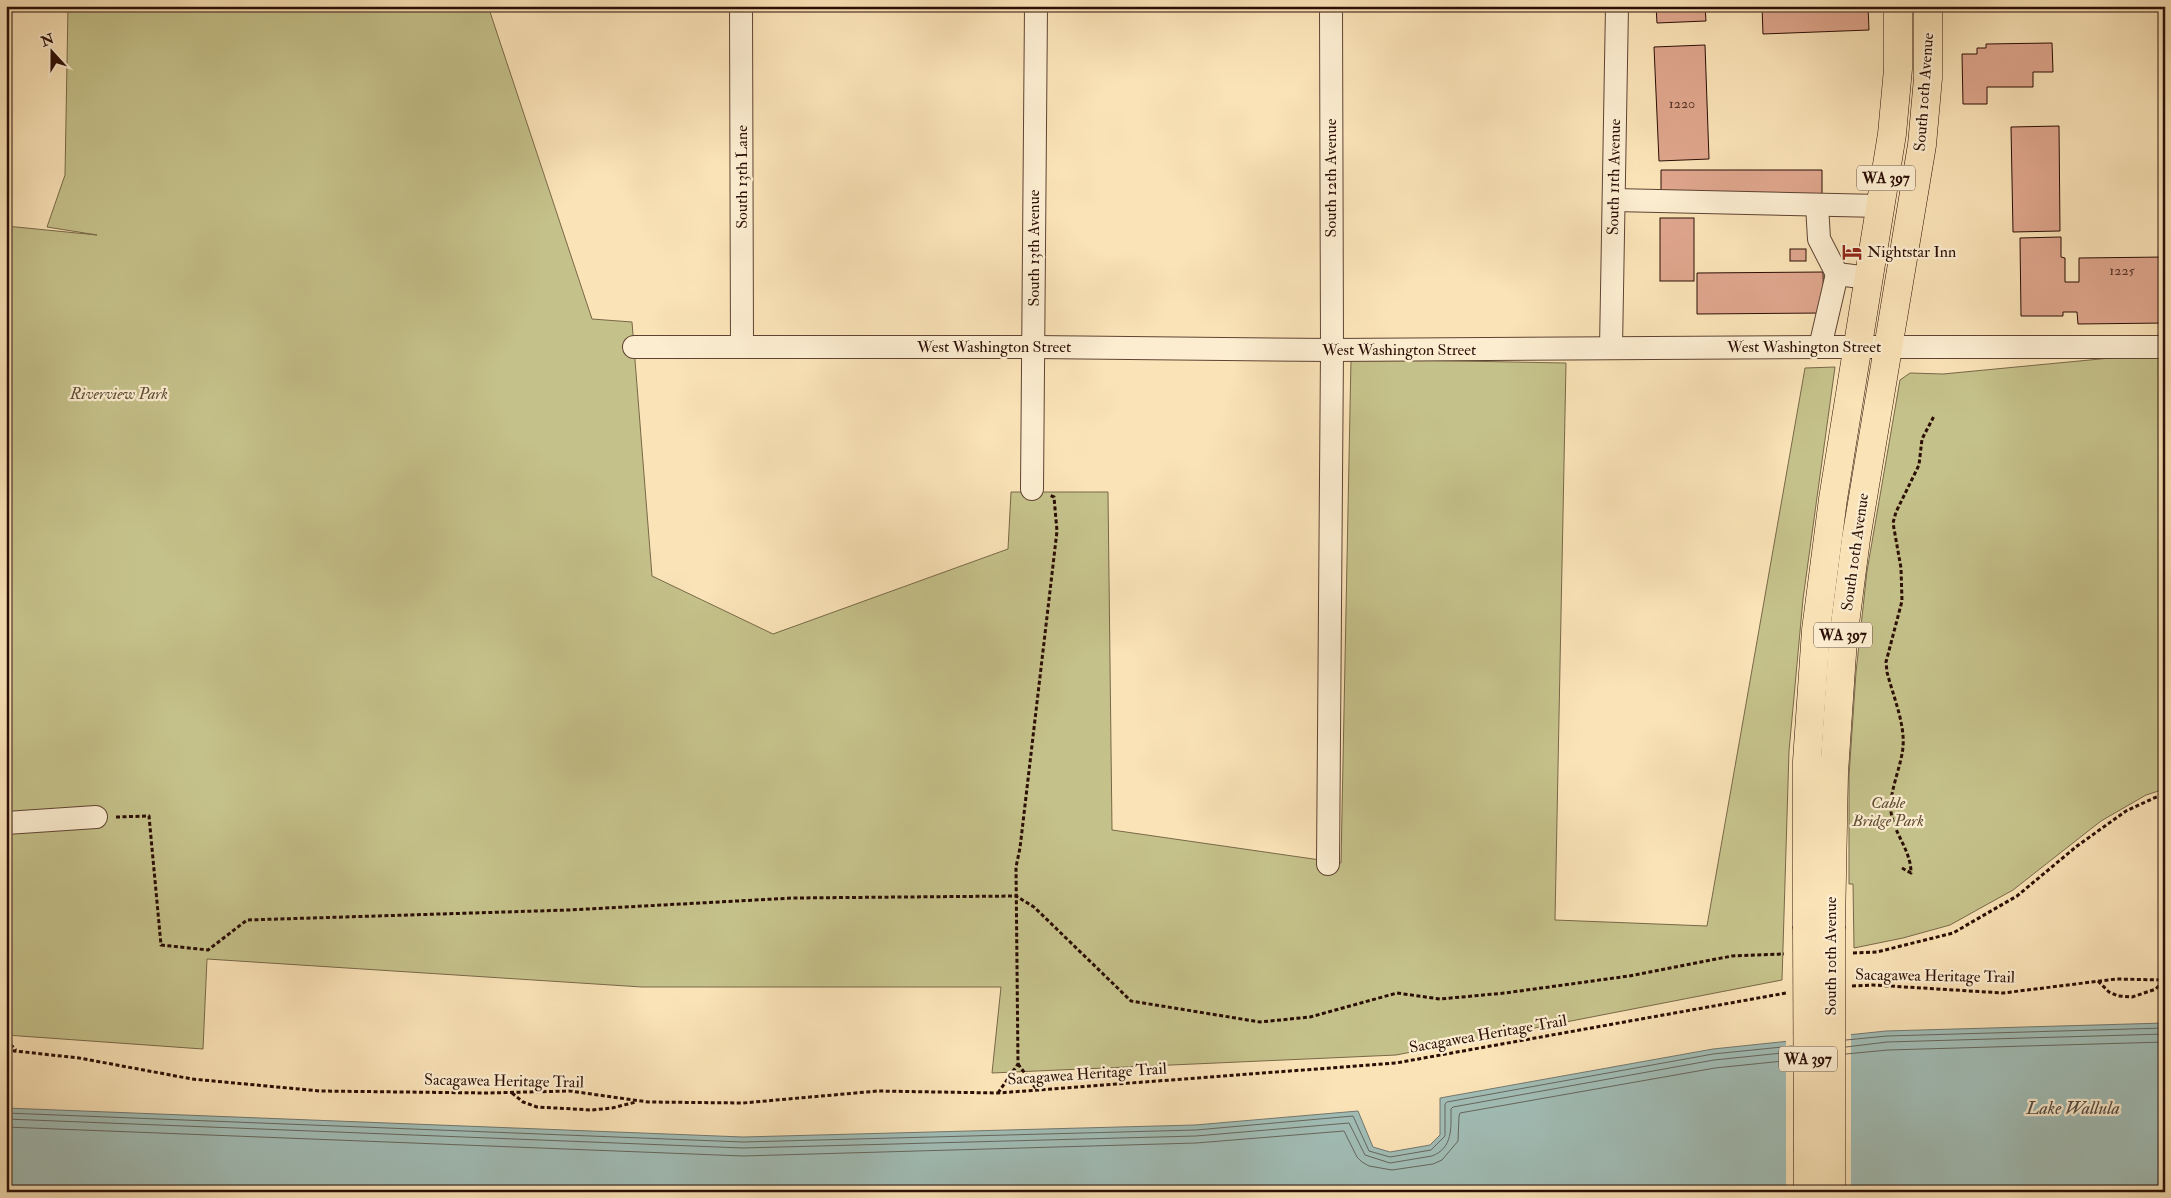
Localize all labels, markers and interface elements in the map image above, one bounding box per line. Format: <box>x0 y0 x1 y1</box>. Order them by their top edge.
north arrow <box>28 28 78 78</box>
text: N <box>38 30 57 51</box>
street label: South 10th Avenue <box>1910 32 1938 152</box>
house number: 1220 <box>1669 95 1695 112</box>
street label: South 12th Avenue <box>1321 118 1341 237</box>
street label: South 11th Avenue <box>1603 118 1625 235</box>
street label: South 13th Lane <box>732 125 752 229</box>
road number: WA 397 <box>1857 166 1915 190</box>
street label: South 13th Avenue <box>1024 189 1044 306</box>
hotel icon: Nightstar Inn <box>1841 241 1863 263</box>
place label: Nightstar Inn <box>1867 242 1956 262</box>
house number: 1225 <box>2109 262 2135 279</box>
street label: West Washington Street <box>916 337 1071 357</box>
street label: West Washington Street <box>1726 337 1881 357</box>
street label: West Washington Street <box>1321 340 1476 360</box>
park label: Riverview Park <box>69 384 168 404</box>
street label: South 10th Avenue <box>1837 491 1873 612</box>
road number: WA 397 <box>1814 622 1872 648</box>
park label: Cable Bridge Park <box>1851 793 1924 831</box>
street label: South 10th Avenue <box>1821 896 1841 1015</box>
street label: Sacagawea Heritage Trail <box>1855 965 2015 987</box>
street label: Sacagawea Heritage Trail <box>1408 1010 1568 1058</box>
road number: WA 397 <box>1779 1046 1837 1072</box>
street label: Sacagawea Heritage Trail <box>1007 1058 1167 1090</box>
street label: Sacagawea Heritage Trail <box>424 1070 584 1092</box>
water label: Lake Wallula <box>2025 1097 2120 1120</box>

